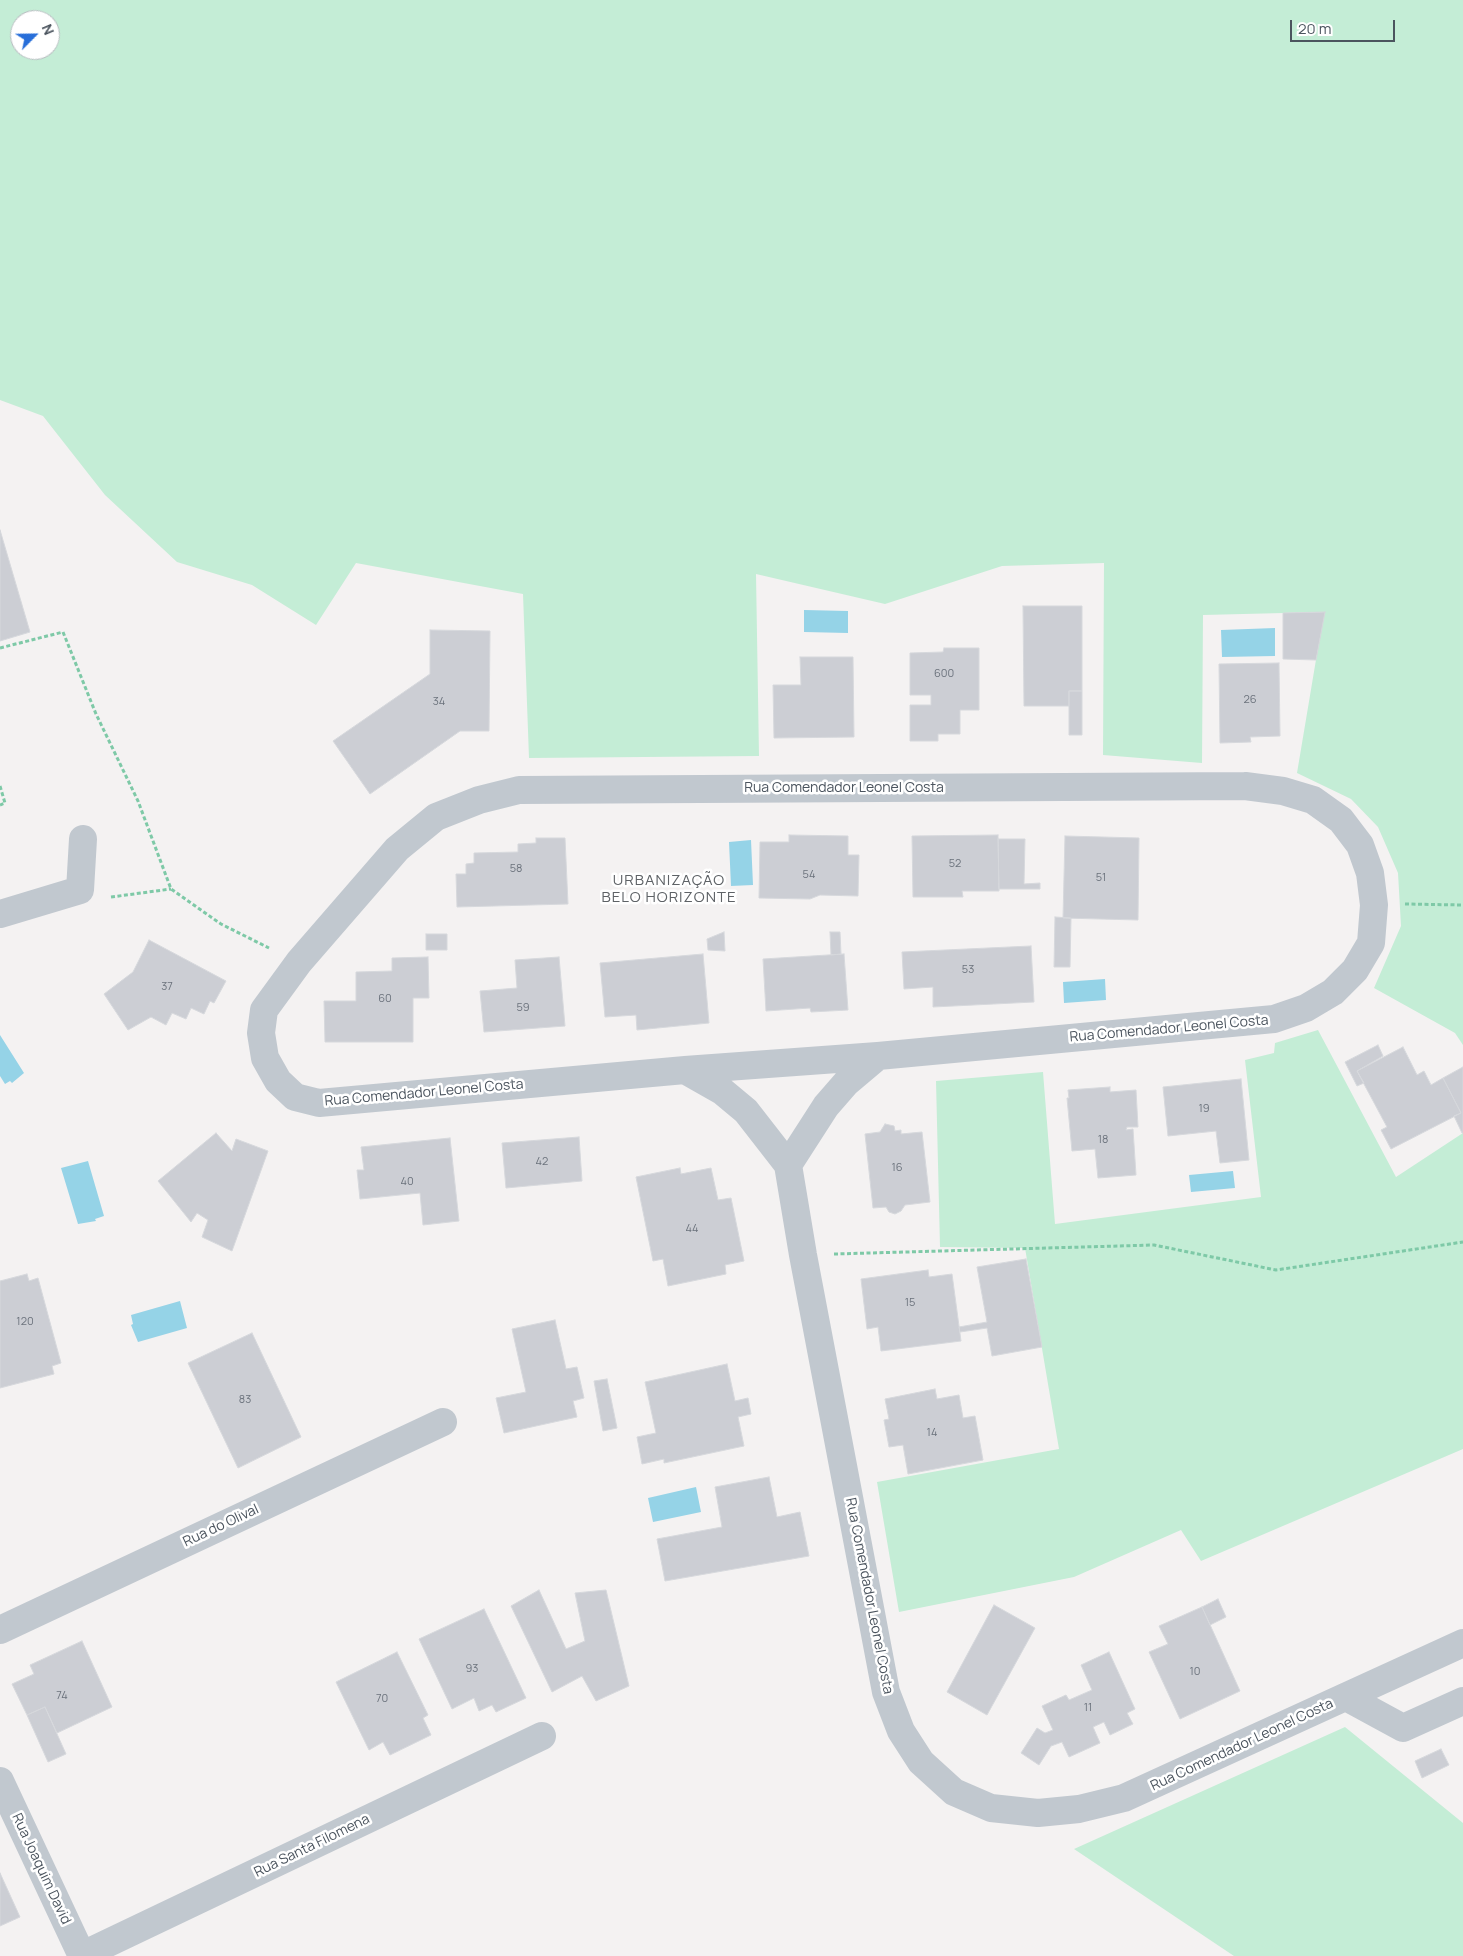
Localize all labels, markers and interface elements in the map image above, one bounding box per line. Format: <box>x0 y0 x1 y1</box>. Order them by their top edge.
north arrow <box>10 10 60 60</box>
scale bar <box>1293 10 1398 42</box>
text: 20 m <box>1298 18 1331 39</box>
text: N <box>38 21 59 38</box>
house number: 600 <box>934 667 954 681</box>
house number: 26 <box>1243 693 1257 707</box>
house number: 34 <box>433 695 445 709</box>
street label: Rua Comendador Leonel Costa <box>744 780 944 796</box>
house number: 52 <box>949 857 961 871</box>
house number: 58 <box>510 862 522 876</box>
house number: 54 <box>803 868 815 882</box>
house number: 51 <box>1096 871 1106 885</box>
district label: URBANIZAÇÃO BELO HORIZONTE <box>600 872 738 907</box>
house number: 53 <box>962 963 974 977</box>
house number: 37 <box>161 980 173 994</box>
house number: 60 <box>378 992 392 1006</box>
house number: 59 <box>516 1001 530 1015</box>
street label: Rua Comendador Leonel Costa <box>1069 1012 1269 1046</box>
street label: Rua Comendador Leonel Costa <box>324 1076 524 1110</box>
house number: 19 <box>1198 1102 1210 1116</box>
house number: 18 <box>1098 1133 1108 1147</box>
house number: 42 <box>536 1155 548 1169</box>
house number: 16 <box>891 1161 903 1175</box>
house number: 40 <box>400 1175 414 1189</box>
house number: 44 <box>685 1222 699 1236</box>
house number: 15 <box>905 1296 915 1310</box>
house number: 120 <box>16 1315 34 1329</box>
house number: 83 <box>239 1393 251 1407</box>
house number: 14 <box>927 1426 937 1440</box>
street label: Rua Comendador Leonel Costa <box>842 1496 896 1696</box>
street label: Rua do Olival <box>181 1501 261 1551</box>
house number: 93 <box>466 1662 478 1676</box>
house number: 10 <box>1190 1665 1200 1679</box>
house number: 74 <box>56 1689 68 1703</box>
house number: 70 <box>376 1692 388 1706</box>
street label: Rua Comendador Leonel Costa <box>1148 1695 1336 1795</box>
house number: 11 <box>1084 1701 1092 1715</box>
street label: Rua Joaquim David <box>8 1811 74 1927</box>
street label: Rua Santa Filomena <box>252 1811 372 1881</box>

